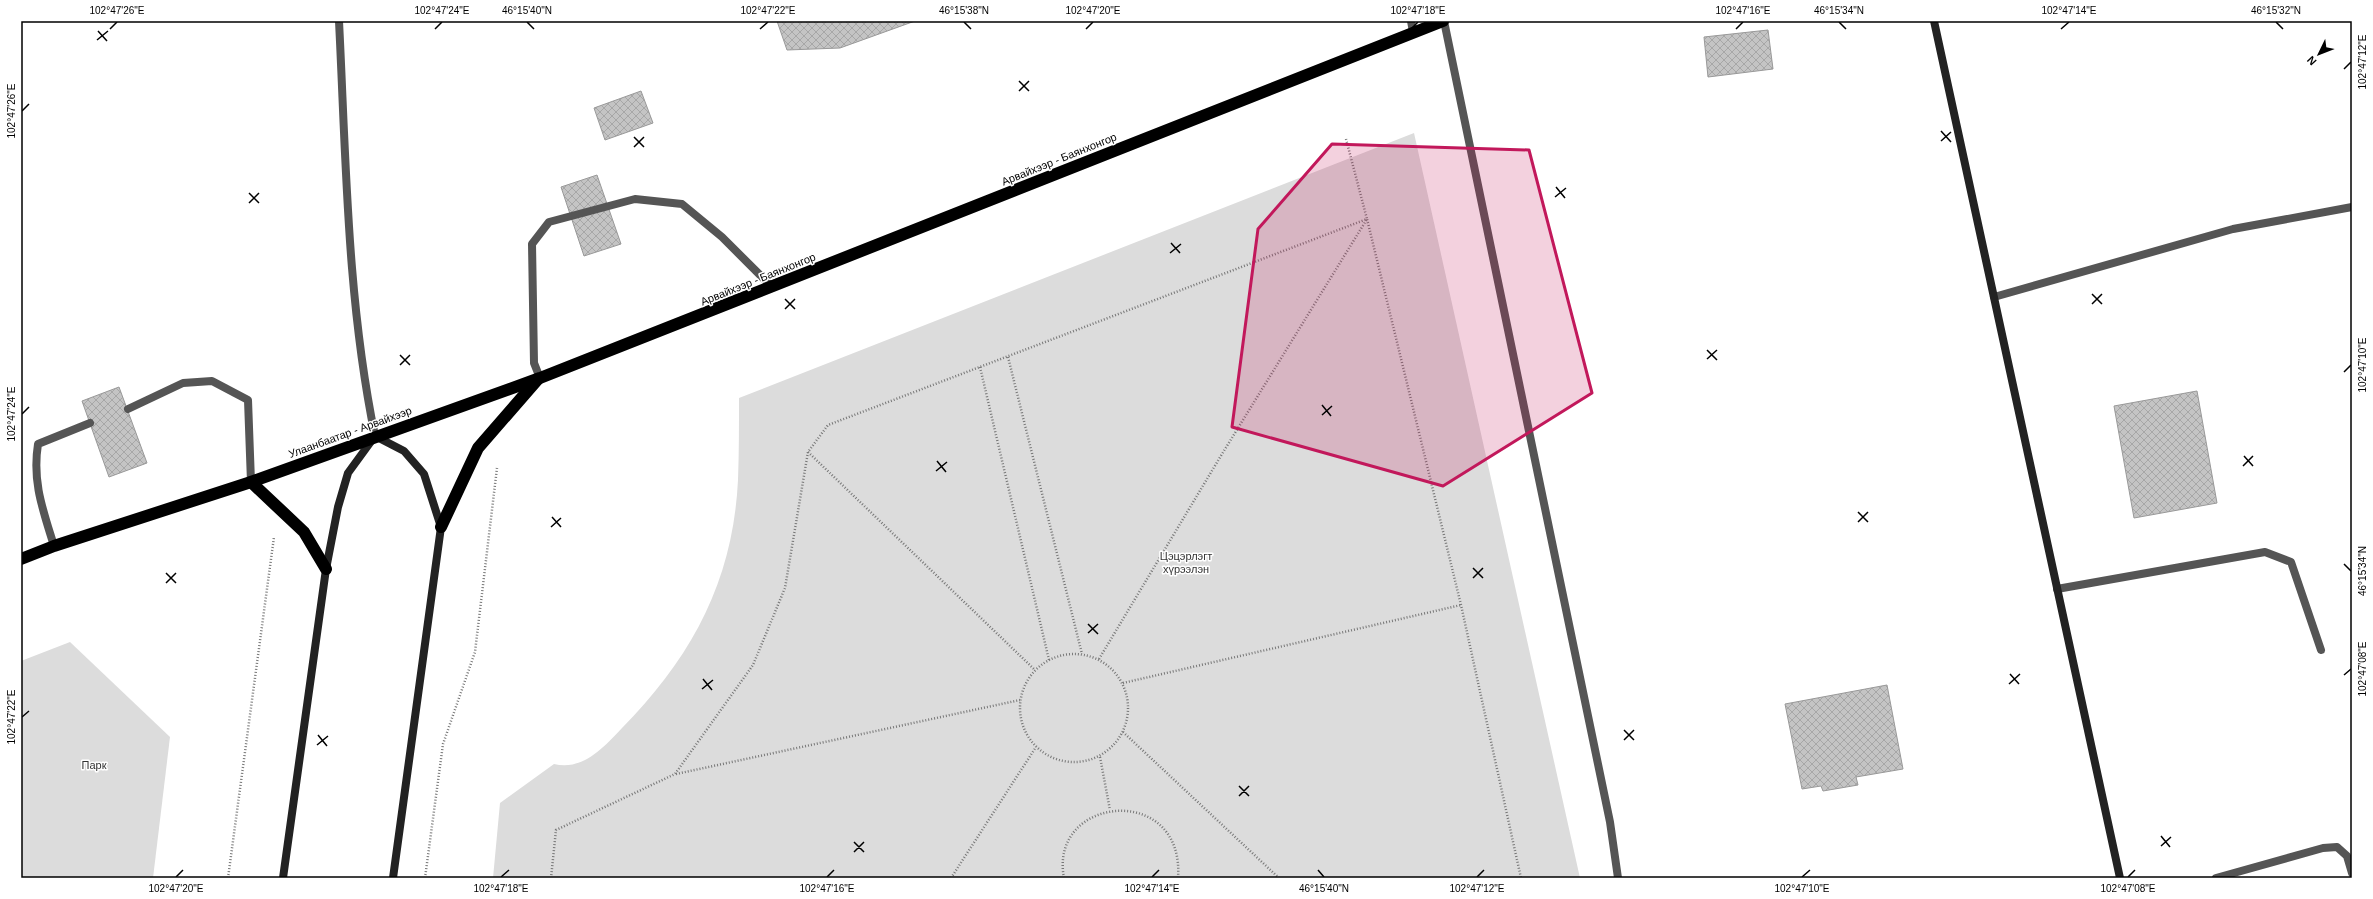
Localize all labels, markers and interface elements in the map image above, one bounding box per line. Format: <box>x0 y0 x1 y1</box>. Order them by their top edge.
text: 102°47'26"E <box>89 5 145 16</box>
text: 102°47'24"E <box>414 5 470 16</box>
text: 46°15'40"N <box>502 5 552 16</box>
text: 102°47'22"E <box>740 5 796 16</box>
text: 46°15'38"N <box>939 5 989 16</box>
text: 102°47'20"E <box>1065 5 1121 16</box>
text: 102°47'18"E <box>1390 5 1446 16</box>
text: 102°47'16"E <box>1715 5 1771 16</box>
text: 46°15'34"N <box>1814 5 1864 16</box>
text: 102°47'14"E <box>2041 5 2097 16</box>
text: 46°15'32"N <box>2251 5 2301 16</box>
north arrow <box>2299 34 2339 74</box>
text: 102°47'12"E <box>2357 34 2368 90</box>
text: N <box>2305 54 2319 68</box>
text: 102°47'26"E <box>6 83 17 139</box>
street label: Арвайхээр - Баянхонгор <box>1000 130 1118 188</box>
street label: Арвайхээр - Баянхонгор <box>699 250 817 308</box>
text: 102°47'10"E <box>2357 337 2368 393</box>
text: 102°47'24"E <box>6 386 17 442</box>
street label: Улаанбаатар - Арвайхээр <box>287 404 413 460</box>
text: 46°15'34"N <box>2357 546 2368 596</box>
park label: Цэцэрлэгт хүрээлэн <box>1160 550 1212 575</box>
text: 102°47'08"E <box>2357 641 2368 697</box>
text: 102°47'22"E <box>6 689 17 745</box>
park label: Парк <box>82 759 107 771</box>
text: 102°47'20"E <box>148 883 204 894</box>
text: 102°47'18"E <box>473 883 529 894</box>
text: 102°47'16"E <box>799 883 855 894</box>
text: 102°47'14"E <box>1124 883 1180 894</box>
text: 46°15'40"N <box>1299 883 1349 894</box>
text: 102°47'12"E <box>1449 883 1505 894</box>
text: 102°47'10"E <box>1774 883 1830 894</box>
text: 102°47'08"E <box>2100 883 2156 894</box>

